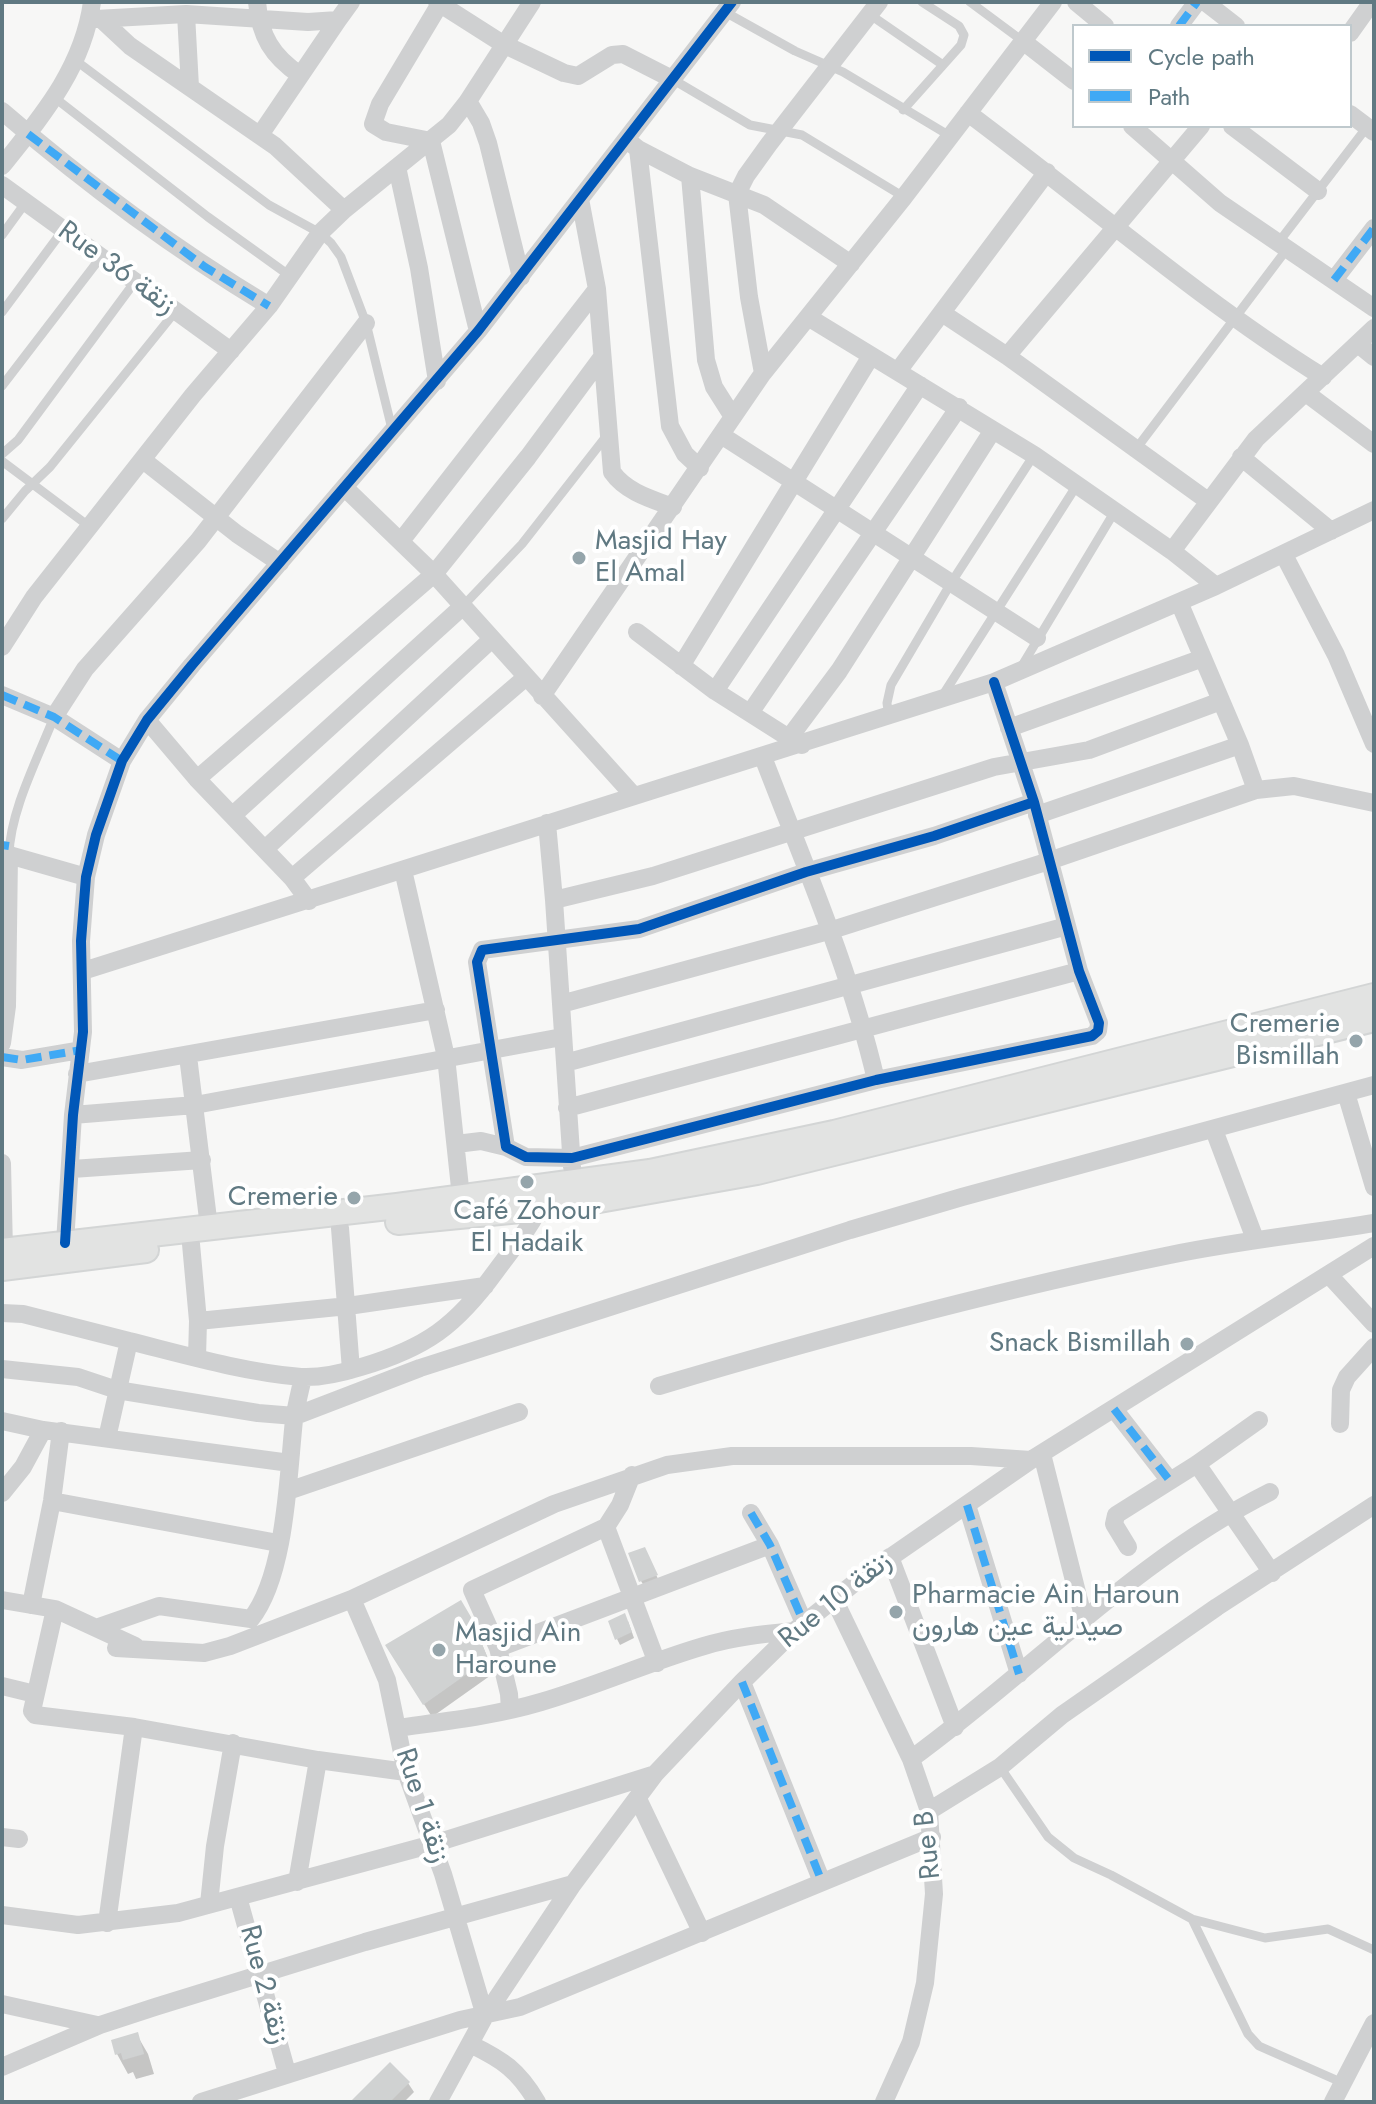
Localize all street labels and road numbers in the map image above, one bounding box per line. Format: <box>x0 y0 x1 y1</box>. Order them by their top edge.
street label: Rue 36 زنقة <box>51 215 181 323</box>
street label: Rue 10 زنقة <box>773 1545 899 1657</box>
street label: Rue 1 زنقة <box>387 1745 455 1867</box>
street label: Rue B <box>909 1809 949 1881</box>
street label: Rue 2 زنقة <box>231 1922 295 2048</box>

